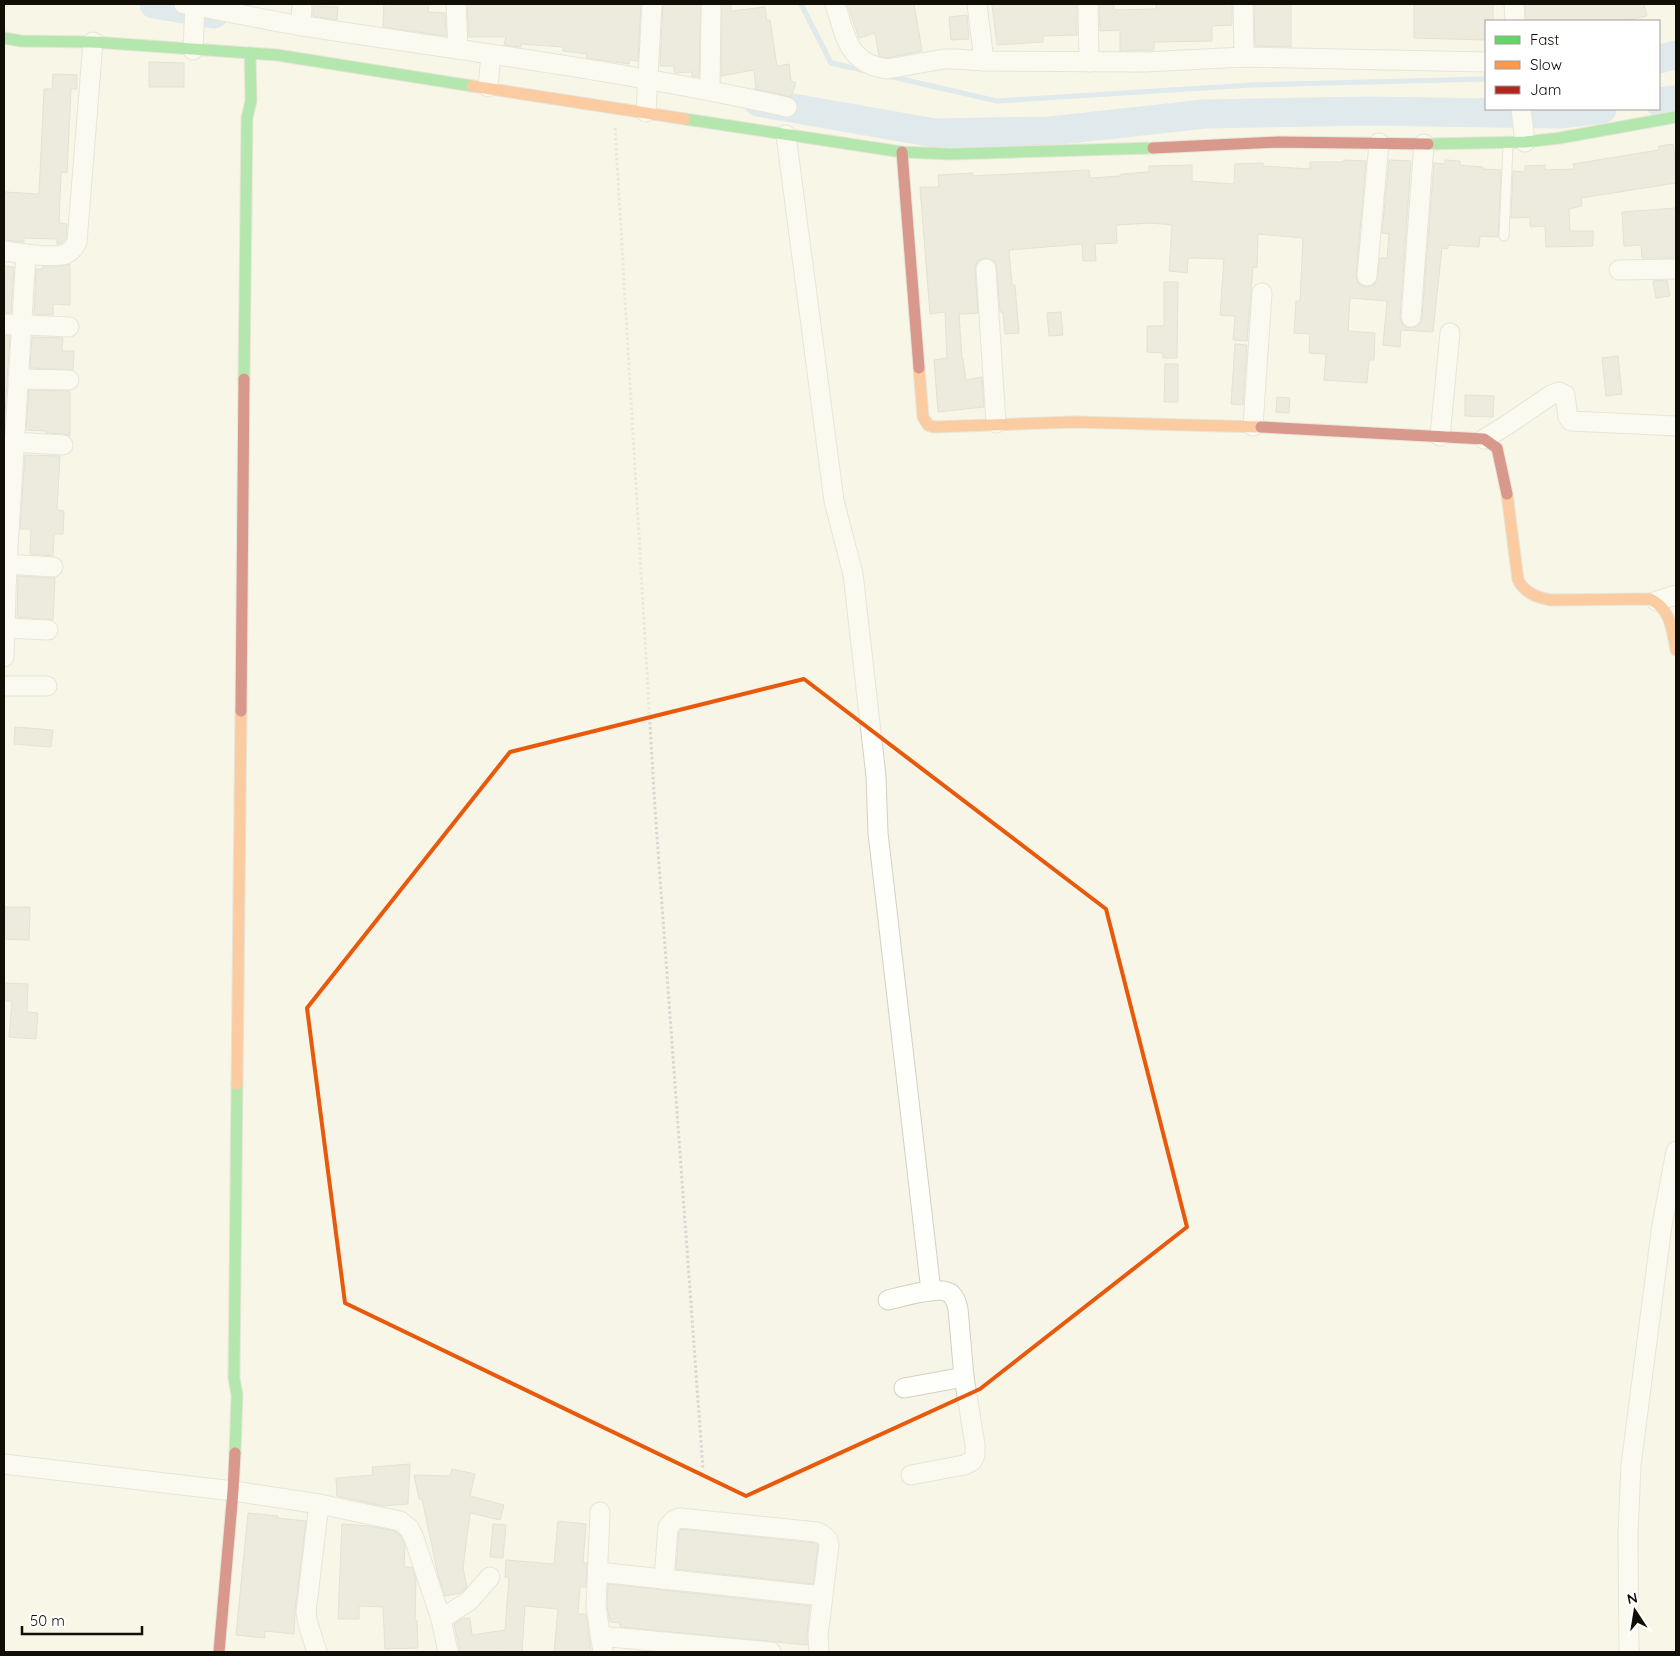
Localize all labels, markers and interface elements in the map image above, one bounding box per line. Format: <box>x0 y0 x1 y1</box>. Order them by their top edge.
legend <box>1485 20 1660 110</box>
text: Fast <box>1530 30 1559 49</box>
text: Slow <box>1530 55 1562 74</box>
text: Jam <box>1530 80 1561 99</box>
north arrow <box>1610 1586 1660 1636</box>
text: N <box>1625 1588 1639 1608</box>
scale bar <box>22 1604 142 1636</box>
text: 50 m <box>30 1611 65 1630</box>

